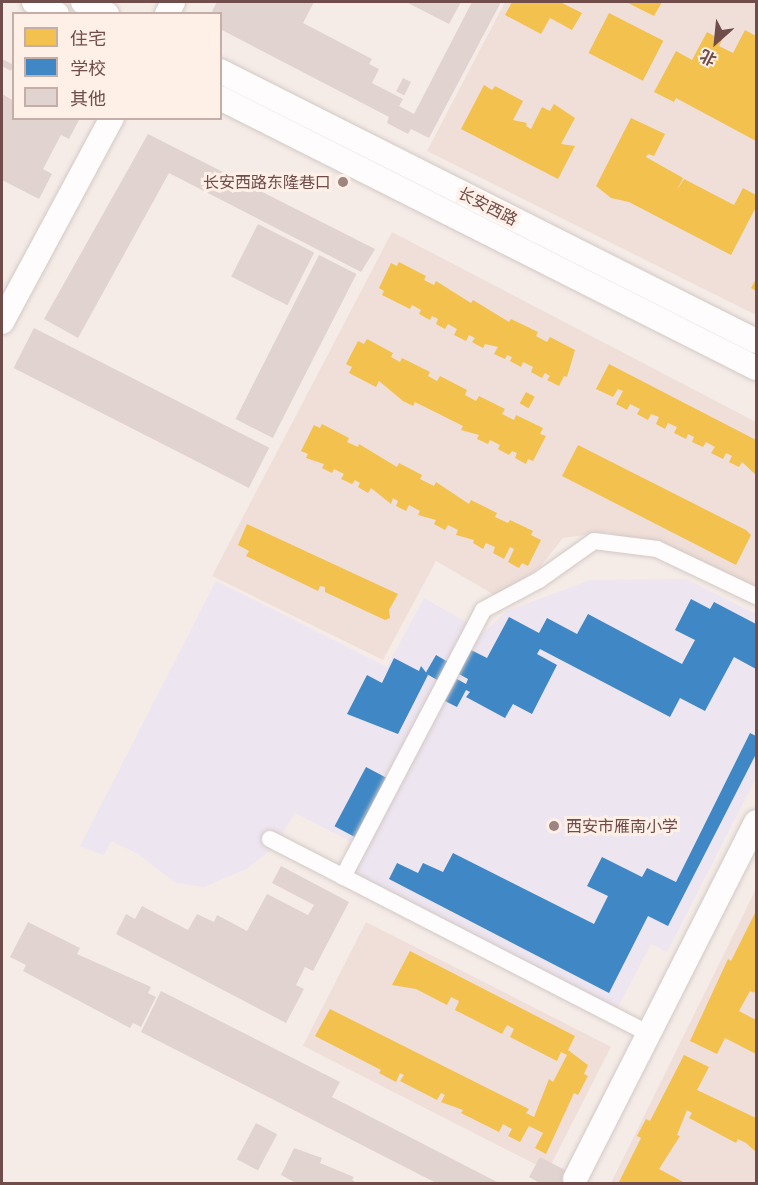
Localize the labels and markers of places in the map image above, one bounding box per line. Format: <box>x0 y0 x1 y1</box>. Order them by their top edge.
place label: 长安西路东隆巷口 <box>203 172 331 192</box>
marker: 长安西路东隆巷口 <box>336 175 350 189</box>
place label: 西安市雁南小学 <box>566 816 678 836</box>
marker: 西安市雁南小学 <box>547 819 561 833</box>

